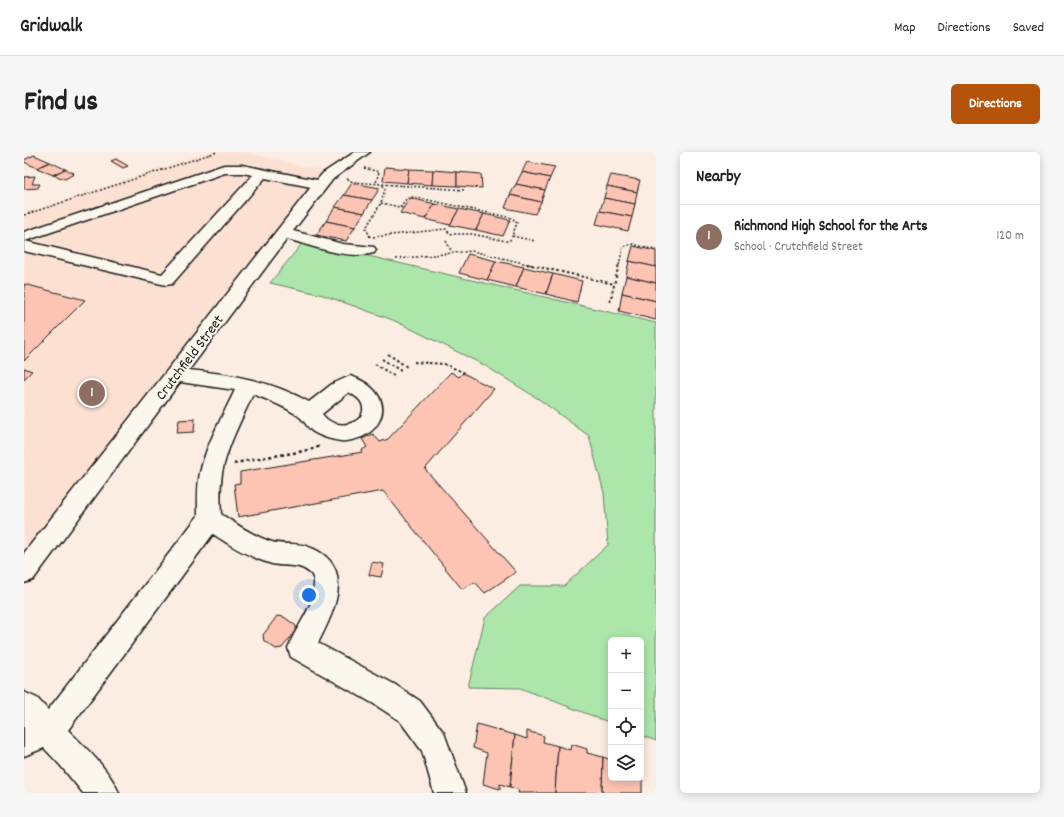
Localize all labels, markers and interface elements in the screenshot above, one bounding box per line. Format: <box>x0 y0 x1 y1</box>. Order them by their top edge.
text: Gridwalk <box>20 14 83 41</box>
text: Map <box>894 18 916 38</box>
text: Directions <box>938 18 991 38</box>
text: Saved <box>1013 18 1044 38</box>
text: Find us <box>24 84 98 124</box>
button: Directions <box>951 84 1040 124</box>
text: Nearby <box>696 166 740 190</box>
text: Richmond High School for the Arts <box>734 216 928 238</box>
text: 1 <box>708 227 710 246</box>
text: 120 m <box>996 227 1024 246</box>
text: School · Crutchfield Street <box>734 238 863 257</box>
street label: Crutchfield Street <box>151 311 230 406</box>
pin: 1 <box>79 378 105 408</box>
your location <box>299 585 319 605</box>
map controls <box>608 637 644 781</box>
button: + <box>608 637 644 673</box>
button: − <box>608 673 644 709</box>
button: locate <box>608 709 644 745</box>
button: layers <box>608 745 644 781</box>

